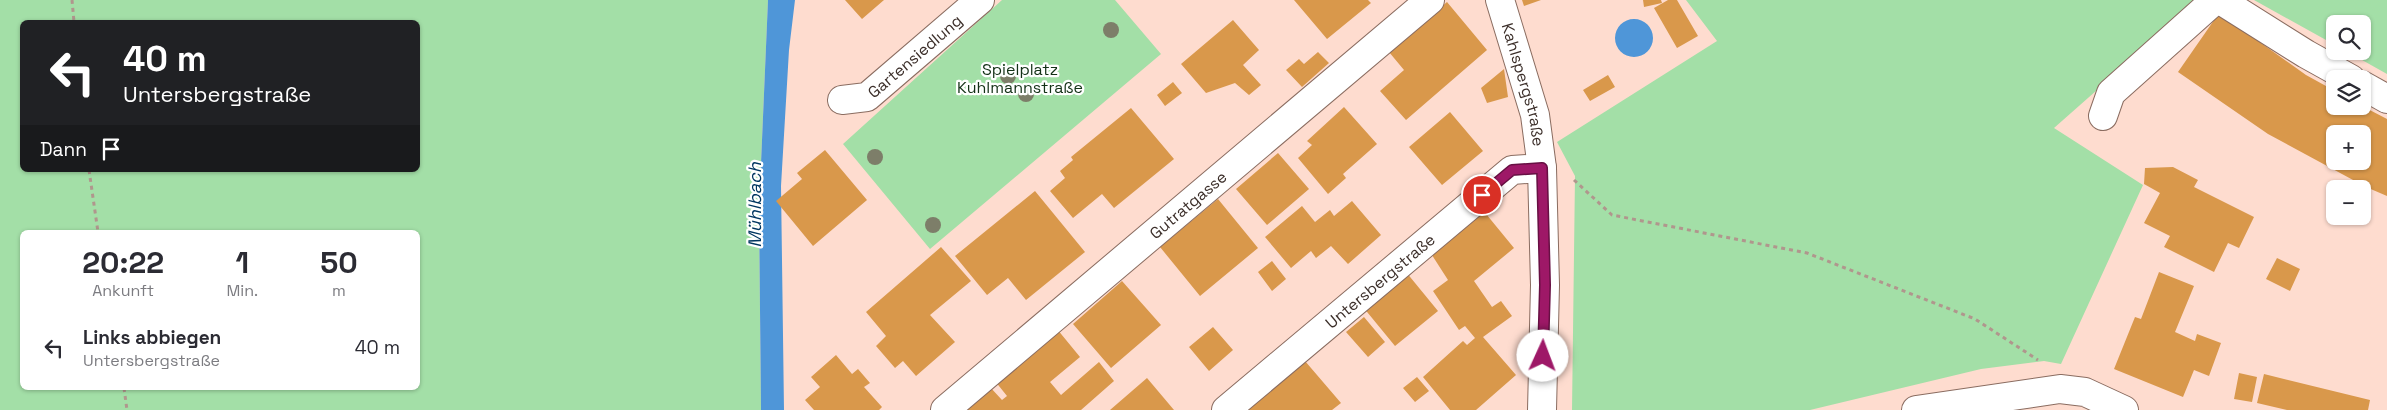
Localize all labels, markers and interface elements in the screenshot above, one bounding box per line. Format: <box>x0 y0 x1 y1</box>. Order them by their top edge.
street label: Gartensiedlung <box>863 10 967 103</box>
map controls <box>2326 15 2371 225</box>
button: search <box>2326 15 2371 60</box>
street label: Kahlspergstraße <box>1497 20 1549 148</box>
text: 40 m <box>123 37 207 81</box>
icon: left <box>40 40 105 105</box>
park label: Spielplatz Kuhlmannstraße <box>957 59 1083 98</box>
button: layers <box>2326 70 2371 115</box>
text: Untersbergstraße <box>123 80 311 108</box>
button: + <box>2326 125 2371 170</box>
icon: arrive <box>97 135 125 163</box>
text: Dann <box>40 137 87 162</box>
water label: Mühlbach <box>743 161 766 248</box>
street label: Gutratgasse <box>1145 166 1231 244</box>
pin <box>1461 174 1503 216</box>
button: − <box>2326 180 2371 225</box>
icon: arrive <box>1468 181 1496 209</box>
street label: Untersbergstraße <box>1321 229 1440 333</box>
text: 20:22 <box>82 243 164 282</box>
text: 1 <box>235 243 249 282</box>
text: 50 <box>320 243 358 282</box>
text: Ankunft <box>92 280 154 301</box>
text: Min. <box>226 280 258 301</box>
text: m <box>332 280 346 301</box>
text: Links abbiegen <box>83 325 221 350</box>
position arrow <box>1516 329 1568 381</box>
icon: left <box>40 334 68 362</box>
text: 40 m <box>355 335 400 360</box>
text: Untersbergstraße <box>83 350 220 371</box>

